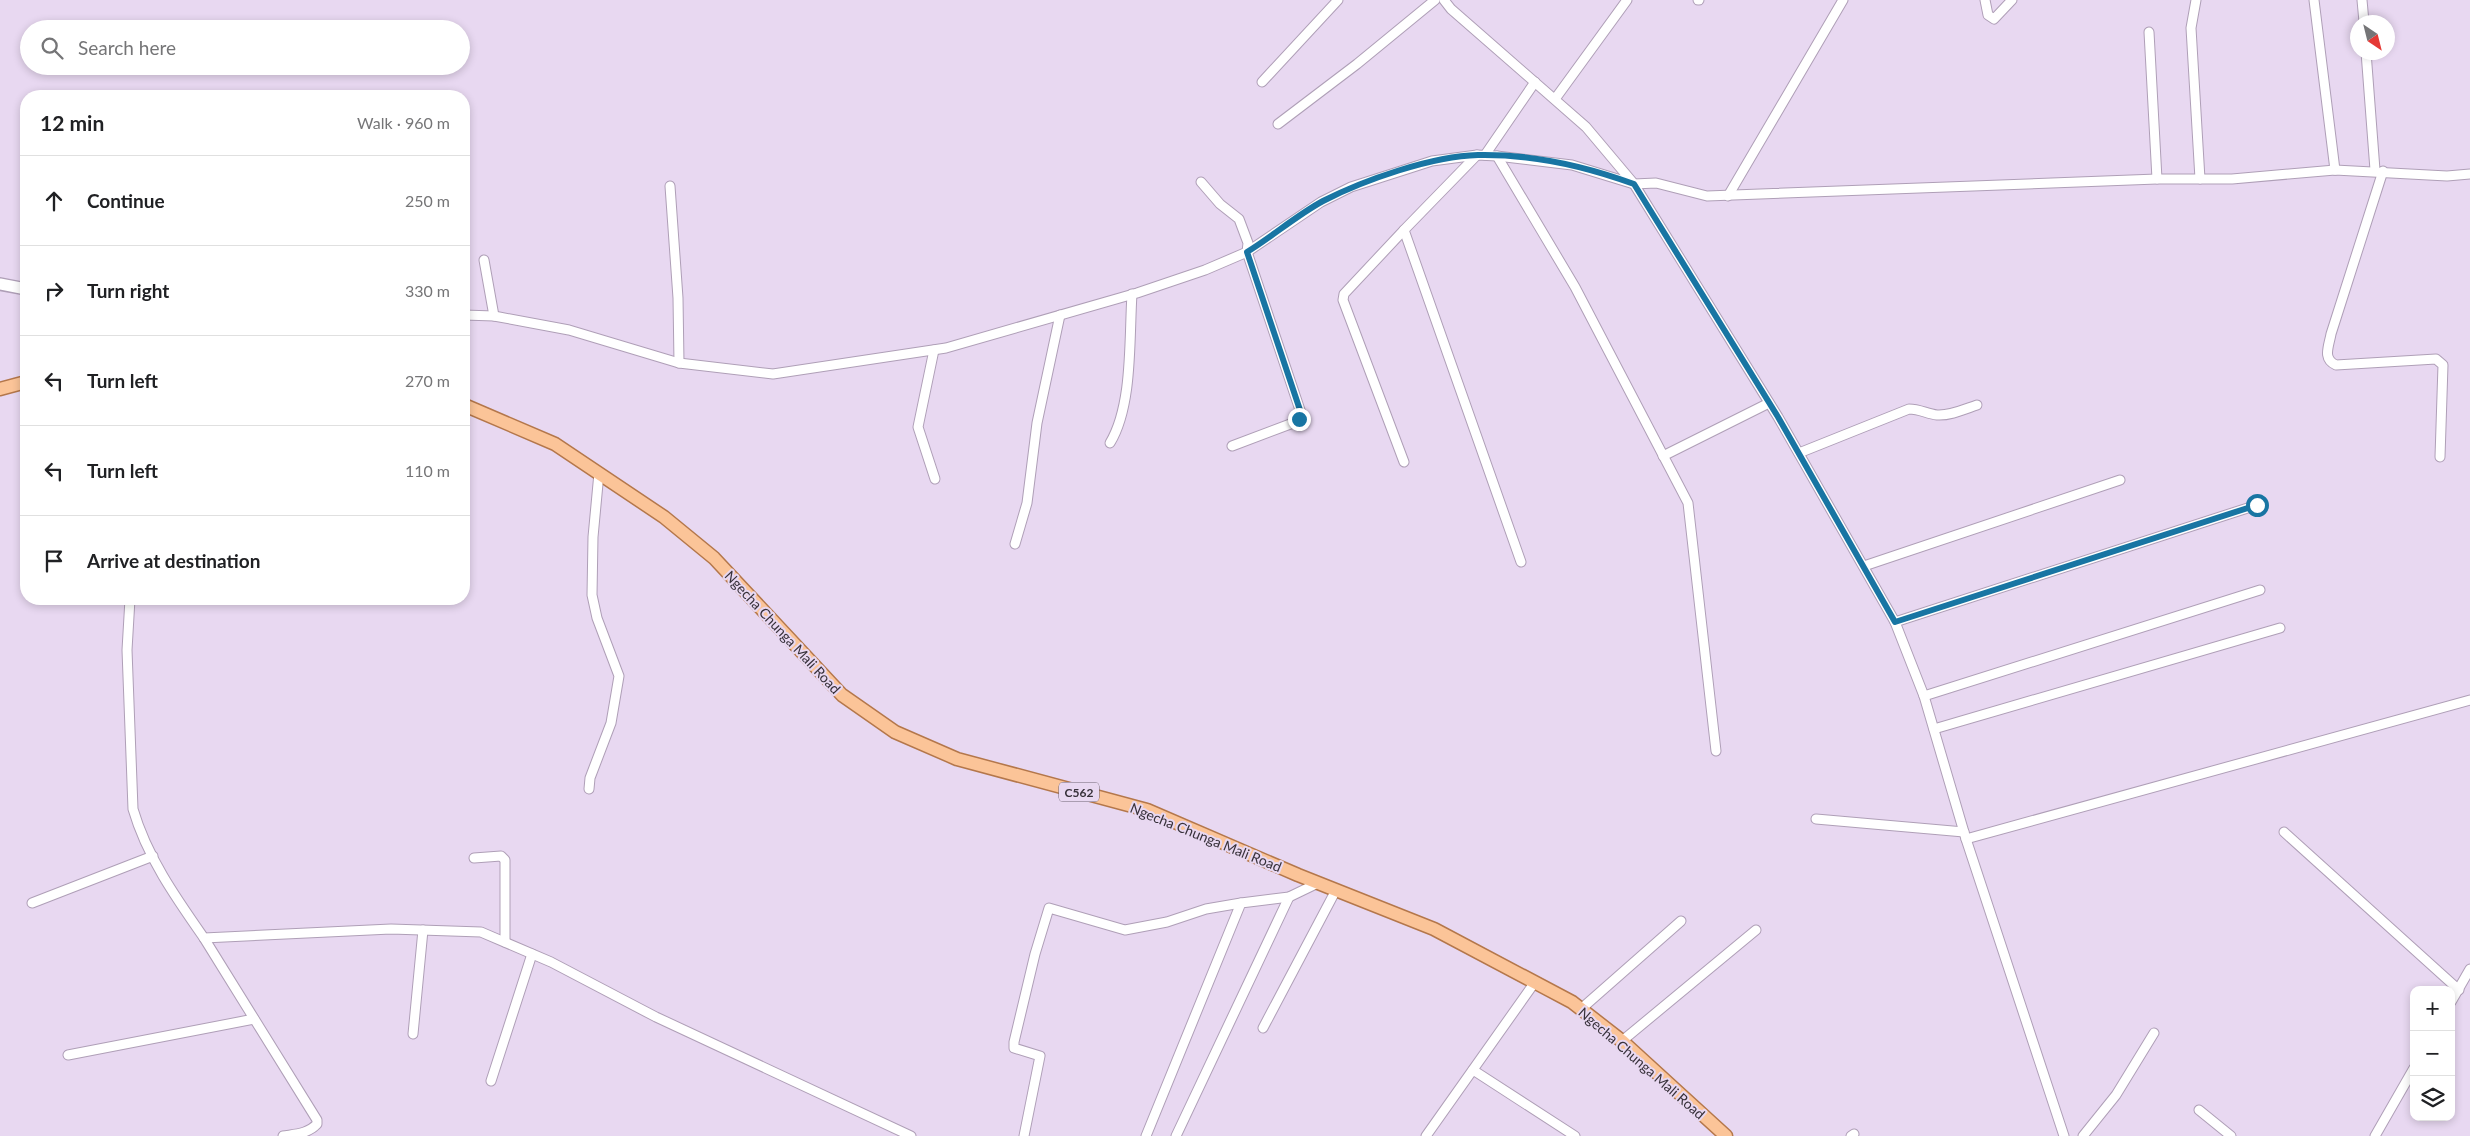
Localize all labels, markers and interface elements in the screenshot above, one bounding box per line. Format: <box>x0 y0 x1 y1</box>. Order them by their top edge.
north arrow <box>2350 15 2395 60</box>
search box <box>20 20 470 75</box>
icon: search <box>38 34 66 62</box>
text: Search here <box>78 36 176 59</box>
text: 12 min <box>40 110 104 135</box>
text: Walk · 960 m <box>357 113 450 132</box>
icon: ahead <box>40 187 68 215</box>
text: Continue <box>87 189 165 212</box>
text: 250 m <box>405 191 450 210</box>
icon: right <box>40 277 68 305</box>
text: Turn right <box>87 279 169 302</box>
text: 330 m <box>405 281 450 300</box>
icon: left <box>40 367 68 395</box>
text: Turn left <box>87 369 158 392</box>
text: 270 m <box>405 371 450 390</box>
route end <box>1288 408 1311 431</box>
icon: left <box>40 457 68 485</box>
text: Turn left <box>87 459 158 482</box>
text: 110 m <box>405 461 450 480</box>
route start <box>2246 494 2269 517</box>
icon: arrive <box>40 547 68 575</box>
text: Arrive at destination <box>87 549 260 572</box>
street label: Ngecha Chunga Mali Road <box>722 567 844 697</box>
road number: C562 <box>1059 782 1099 802</box>
street label: Ngecha Chunga Mali Road <box>1128 799 1284 875</box>
map controls <box>2410 986 2455 1121</box>
button: + <box>2410 986 2455 1031</box>
street label: Ngecha Chunga Mali Road <box>1575 1004 1709 1122</box>
button: − <box>2410 1031 2455 1076</box>
button: layers <box>2410 1076 2455 1121</box>

